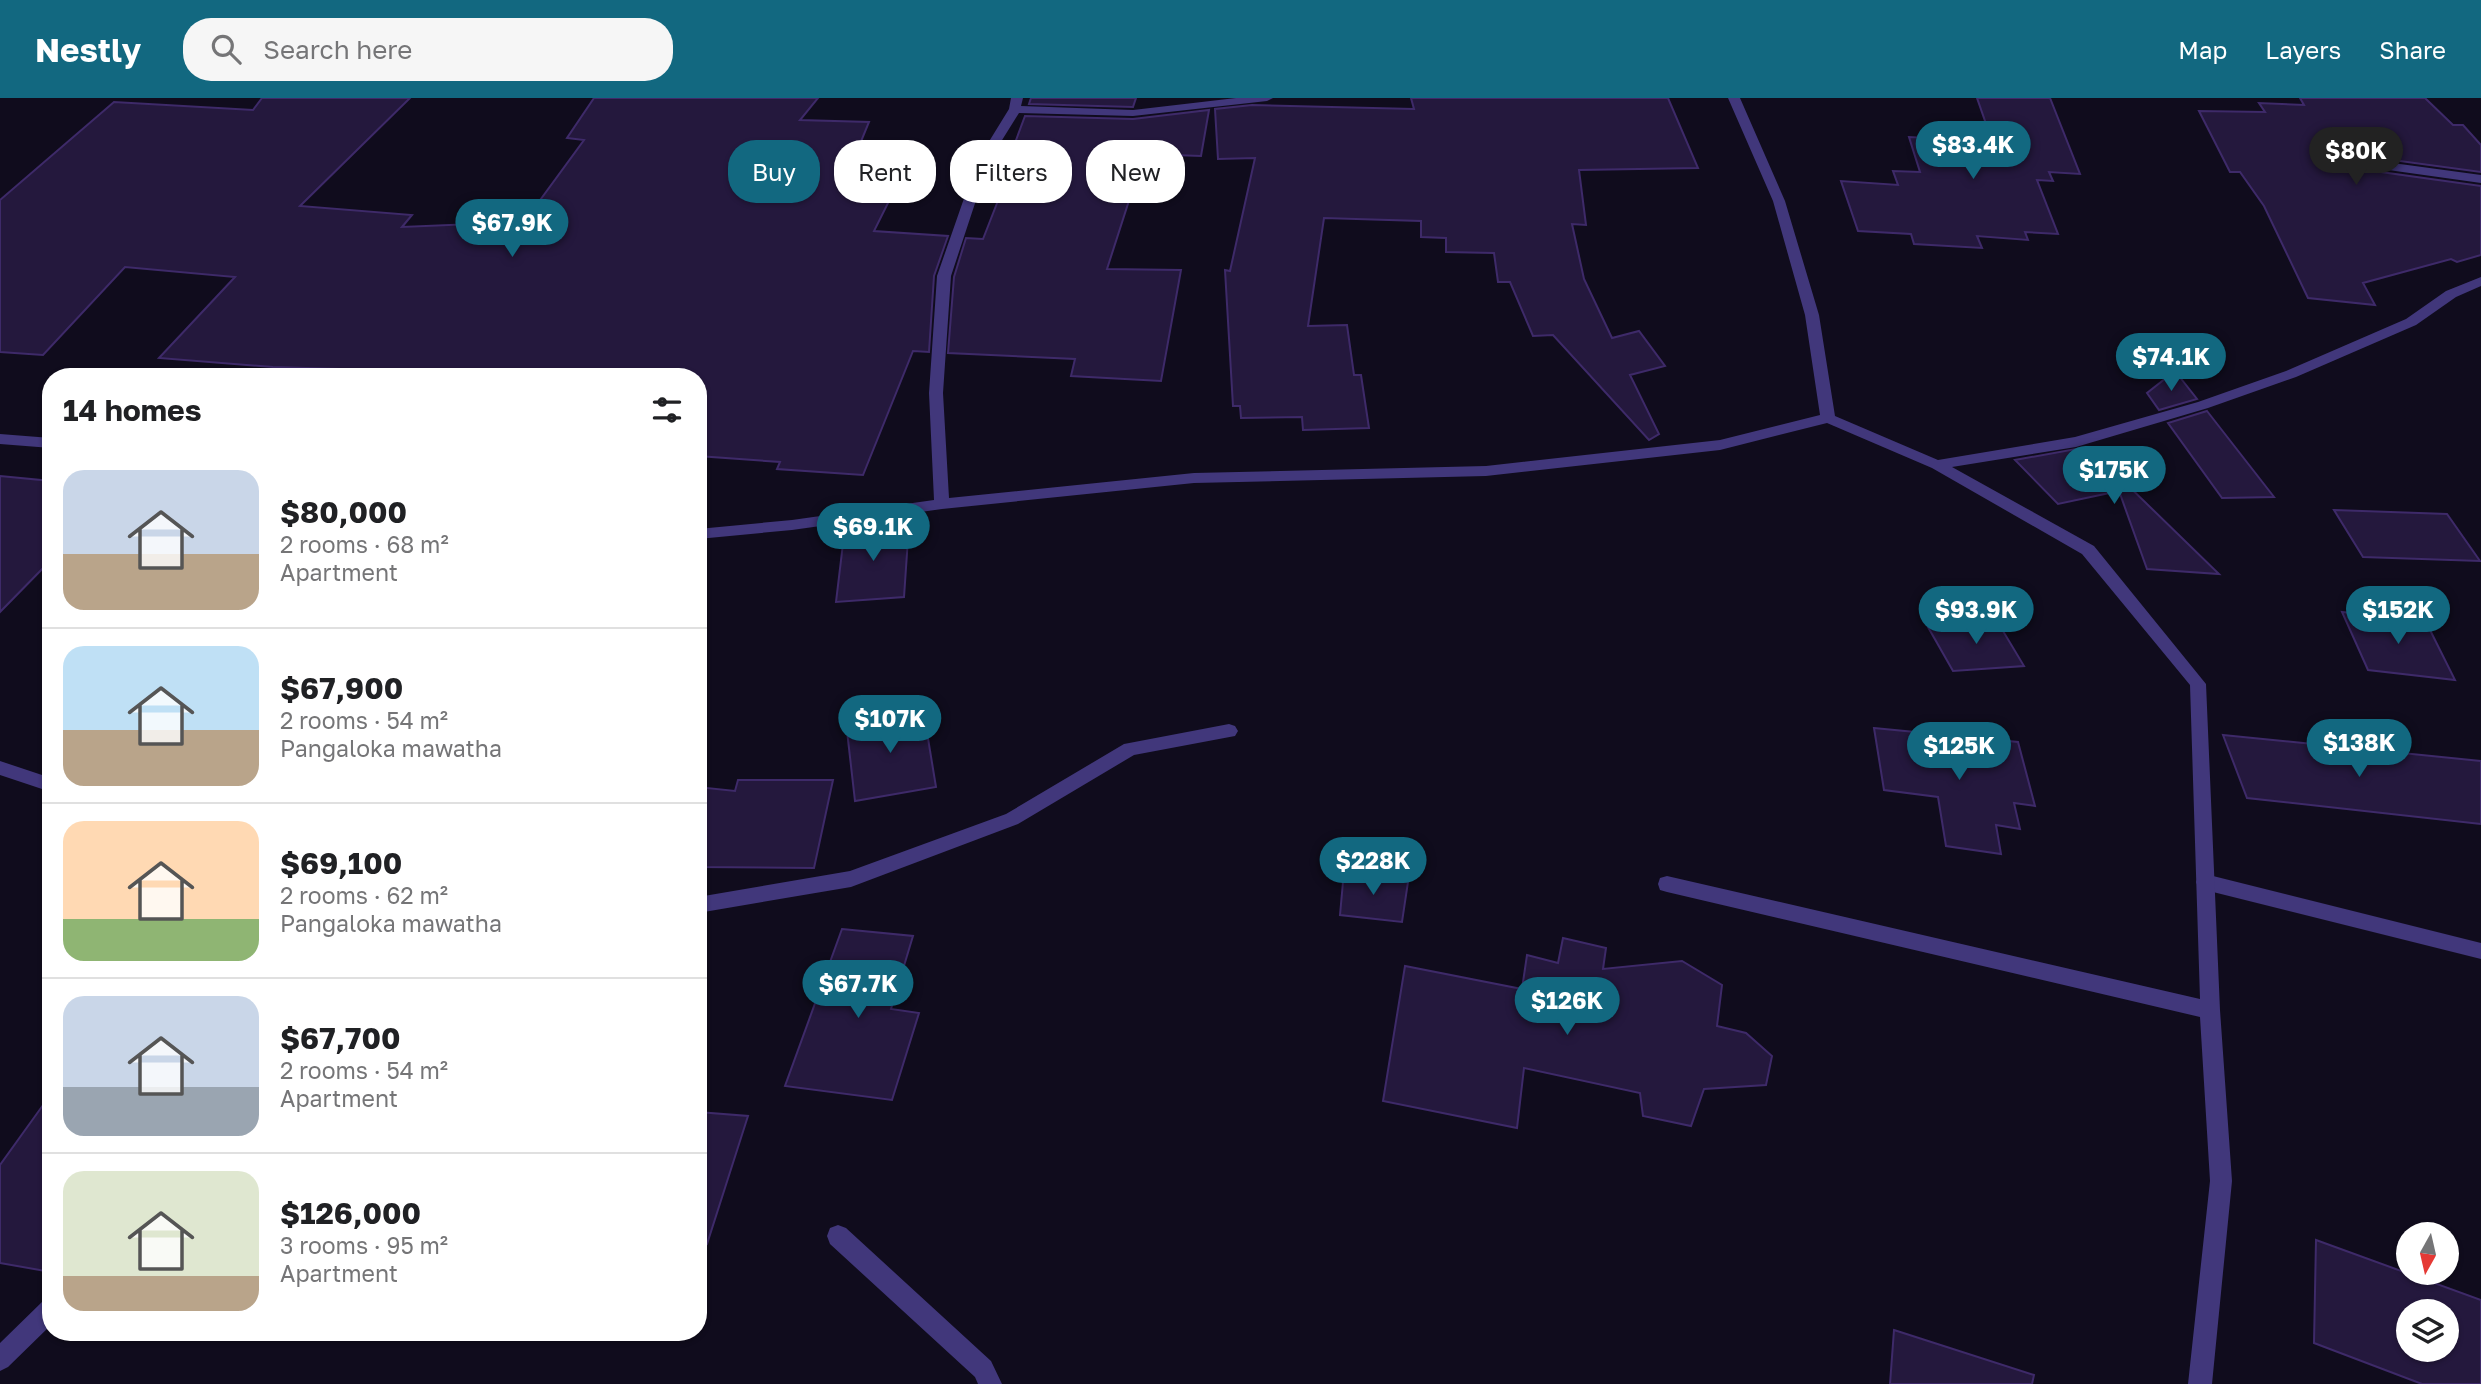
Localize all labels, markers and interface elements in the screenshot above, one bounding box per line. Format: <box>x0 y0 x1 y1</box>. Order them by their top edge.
search box <box>183 18 673 81</box>
text: Nestly <box>35 30 141 69</box>
icon: search <box>207 30 245 68</box>
text: Search here <box>263 34 412 65</box>
text: Map <box>2178 35 2227 64</box>
text: Layers <box>2265 35 2341 64</box>
text: Share <box>2379 35 2446 64</box>
pin: $83.4K <box>1916 122 2030 181</box>
pin: $80K <box>2315 127 2397 187</box>
text: $83.4K <box>1932 130 2014 158</box>
text: $80K <box>2325 136 2387 164</box>
chip: Buy <box>728 140 820 203</box>
chip: Rent <box>834 140 936 203</box>
chip: Filters <box>950 140 1072 203</box>
chip: New <box>1086 140 1185 203</box>
pin: $67.9K <box>455 200 569 259</box>
text: $67.9K <box>471 208 553 236</box>
pin: $74.1K <box>2114 334 2228 393</box>
text: $74.1K <box>2132 342 2210 370</box>
icon: filters <box>648 391 686 429</box>
text: 14 homes <box>63 392 202 428</box>
pin: $175K <box>2065 446 2163 506</box>
text: $175K <box>2079 455 2149 483</box>
text: $80,000 <box>280 494 407 530</box>
icon: home <box>119 498 203 582</box>
pin: $69.1K <box>816 504 930 563</box>
text: $69.1K <box>833 512 913 540</box>
text: 2 rooms · 68 m² <box>280 530 449 558</box>
text: Apartment <box>280 558 398 586</box>
pin: $93.9K <box>1919 587 2033 646</box>
pin: $152K <box>2349 587 2447 646</box>
text: $93.9K <box>1935 595 2017 623</box>
text: $152K <box>2362 595 2434 623</box>
text: $67,900 <box>280 670 403 706</box>
icon: home <box>119 674 203 758</box>
pin: $107K <box>841 696 939 755</box>
text: $107K <box>854 704 926 732</box>
text: 2 rooms · 54 m² <box>280 706 448 734</box>
pin: $138K <box>2310 720 2408 779</box>
pin: $125K <box>1910 722 2008 782</box>
text: $138K <box>2323 728 2395 756</box>
text: $125K <box>1923 731 1995 759</box>
text: Pangaloka mawatha <box>280 734 502 762</box>
pin: $228K <box>1324 838 1422 897</box>
text: $69,100 <box>280 845 402 881</box>
text: $228K <box>1336 846 1410 874</box>
icon: home <box>119 849 203 933</box>
text: 2 rooms · 62 m² <box>280 881 448 909</box>
text: Pangaloka mawatha <box>280 909 502 937</box>
pin: $67.7K <box>801 960 915 1020</box>
text: $67.7K <box>818 969 898 997</box>
pin: $126K <box>1518 978 1616 1037</box>
text: $126K <box>1531 986 1603 1014</box>
text: $67,700 <box>280 1020 400 1056</box>
icon: home <box>119 1024 203 1108</box>
text: 2 rooms · 54 m² <box>280 1056 448 1084</box>
text: Apartment <box>280 1084 398 1112</box>
text: $126,000 <box>280 1195 421 1231</box>
icon: home <box>119 1199 203 1283</box>
north arrow <box>2396 1222 2459 1284</box>
map controls <box>2396 1222 2459 1362</box>
text: 3 rooms · 95 m² <box>280 1231 448 1259</box>
text: Apartment <box>280 1259 398 1287</box>
button: layers <box>2396 1299 2459 1362</box>

